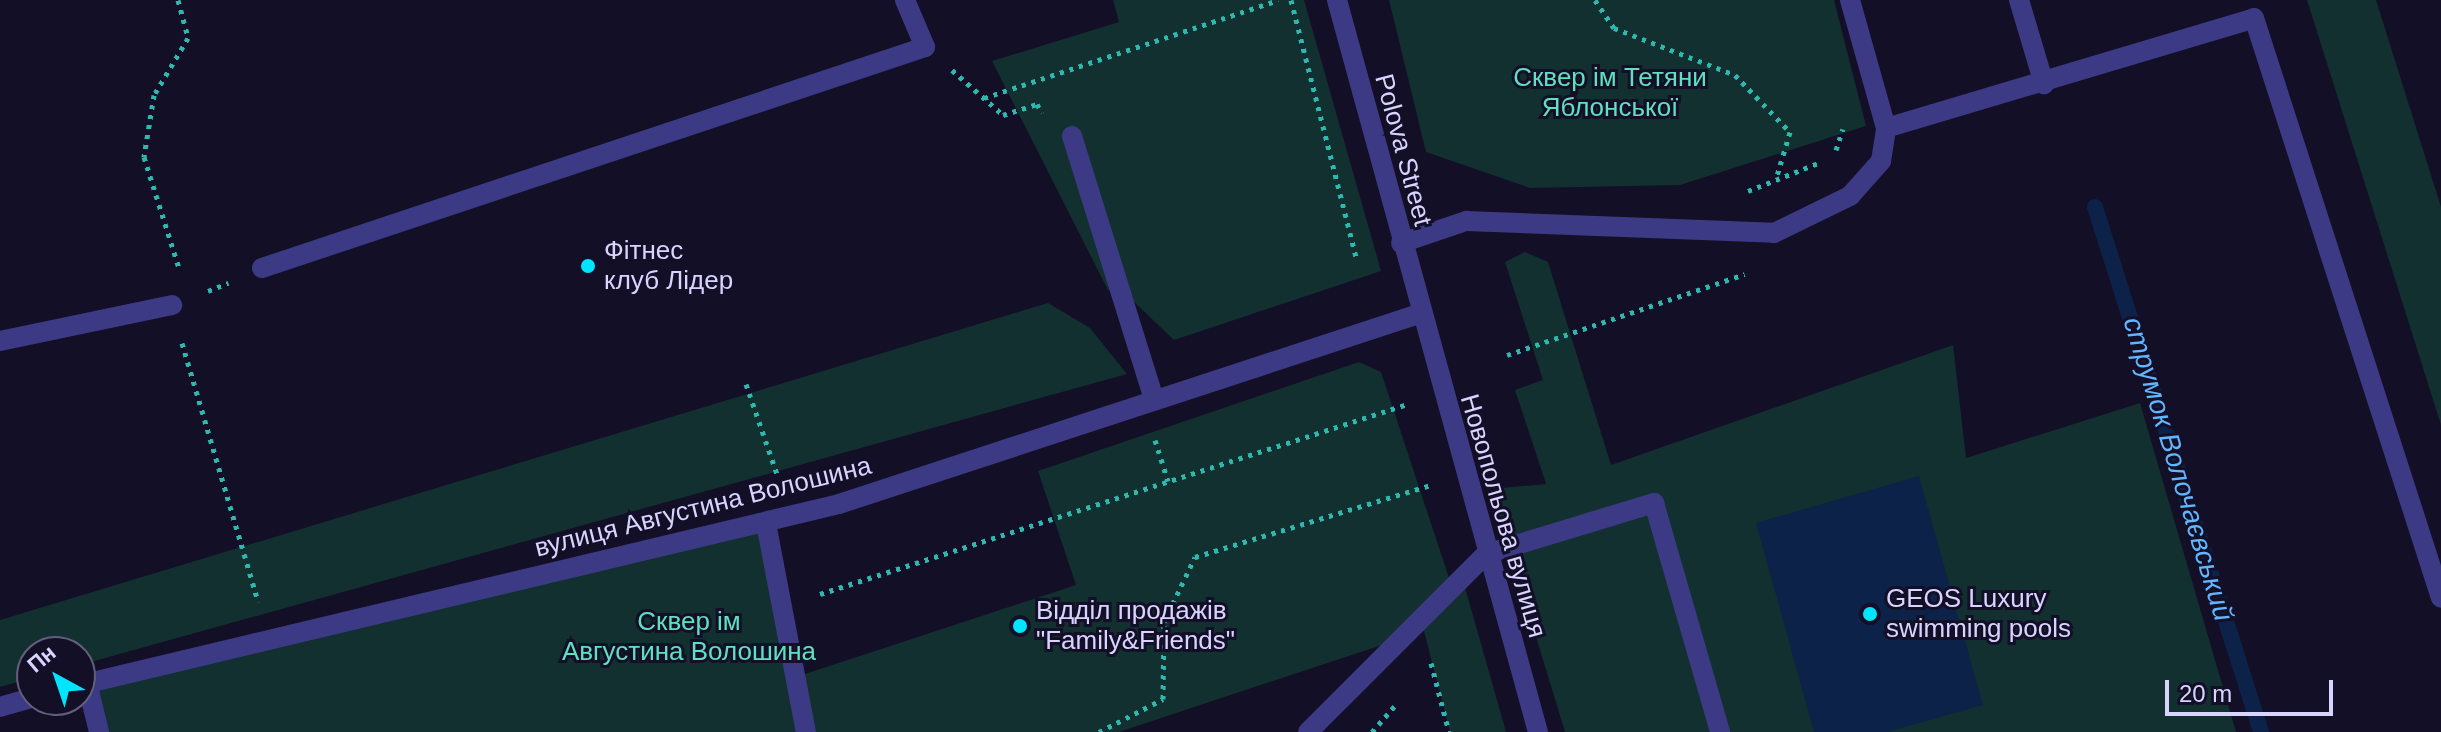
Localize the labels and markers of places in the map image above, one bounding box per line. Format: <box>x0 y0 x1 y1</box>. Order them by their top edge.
place label: Фітнес клуб Лідер <box>604 235 733 296</box>
marker: Фітнес клуб Лідер <box>579 257 597 275</box>
place label: GEOS Luxury swimming pools <box>1886 583 2071 644</box>
place label: Відділ продажів "Family&Friends" <box>1036 595 1235 656</box>
marker: GEOS Luxury swimming pools <box>1861 605 1879 623</box>
marker: Відділ продажів "Family&Friends" <box>1011 617 1029 635</box>

